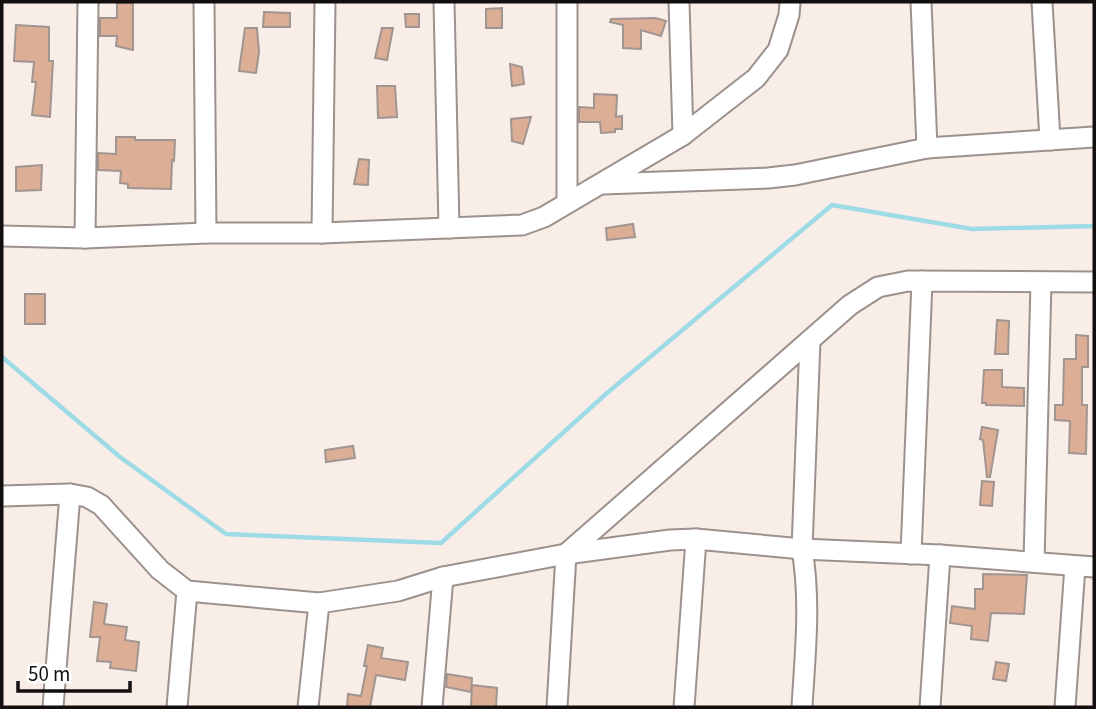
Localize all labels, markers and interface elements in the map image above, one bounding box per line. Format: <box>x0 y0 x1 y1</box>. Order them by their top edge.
scale bar <box>18 650 130 694</box>
text: 50 m <box>28 659 70 689</box>

